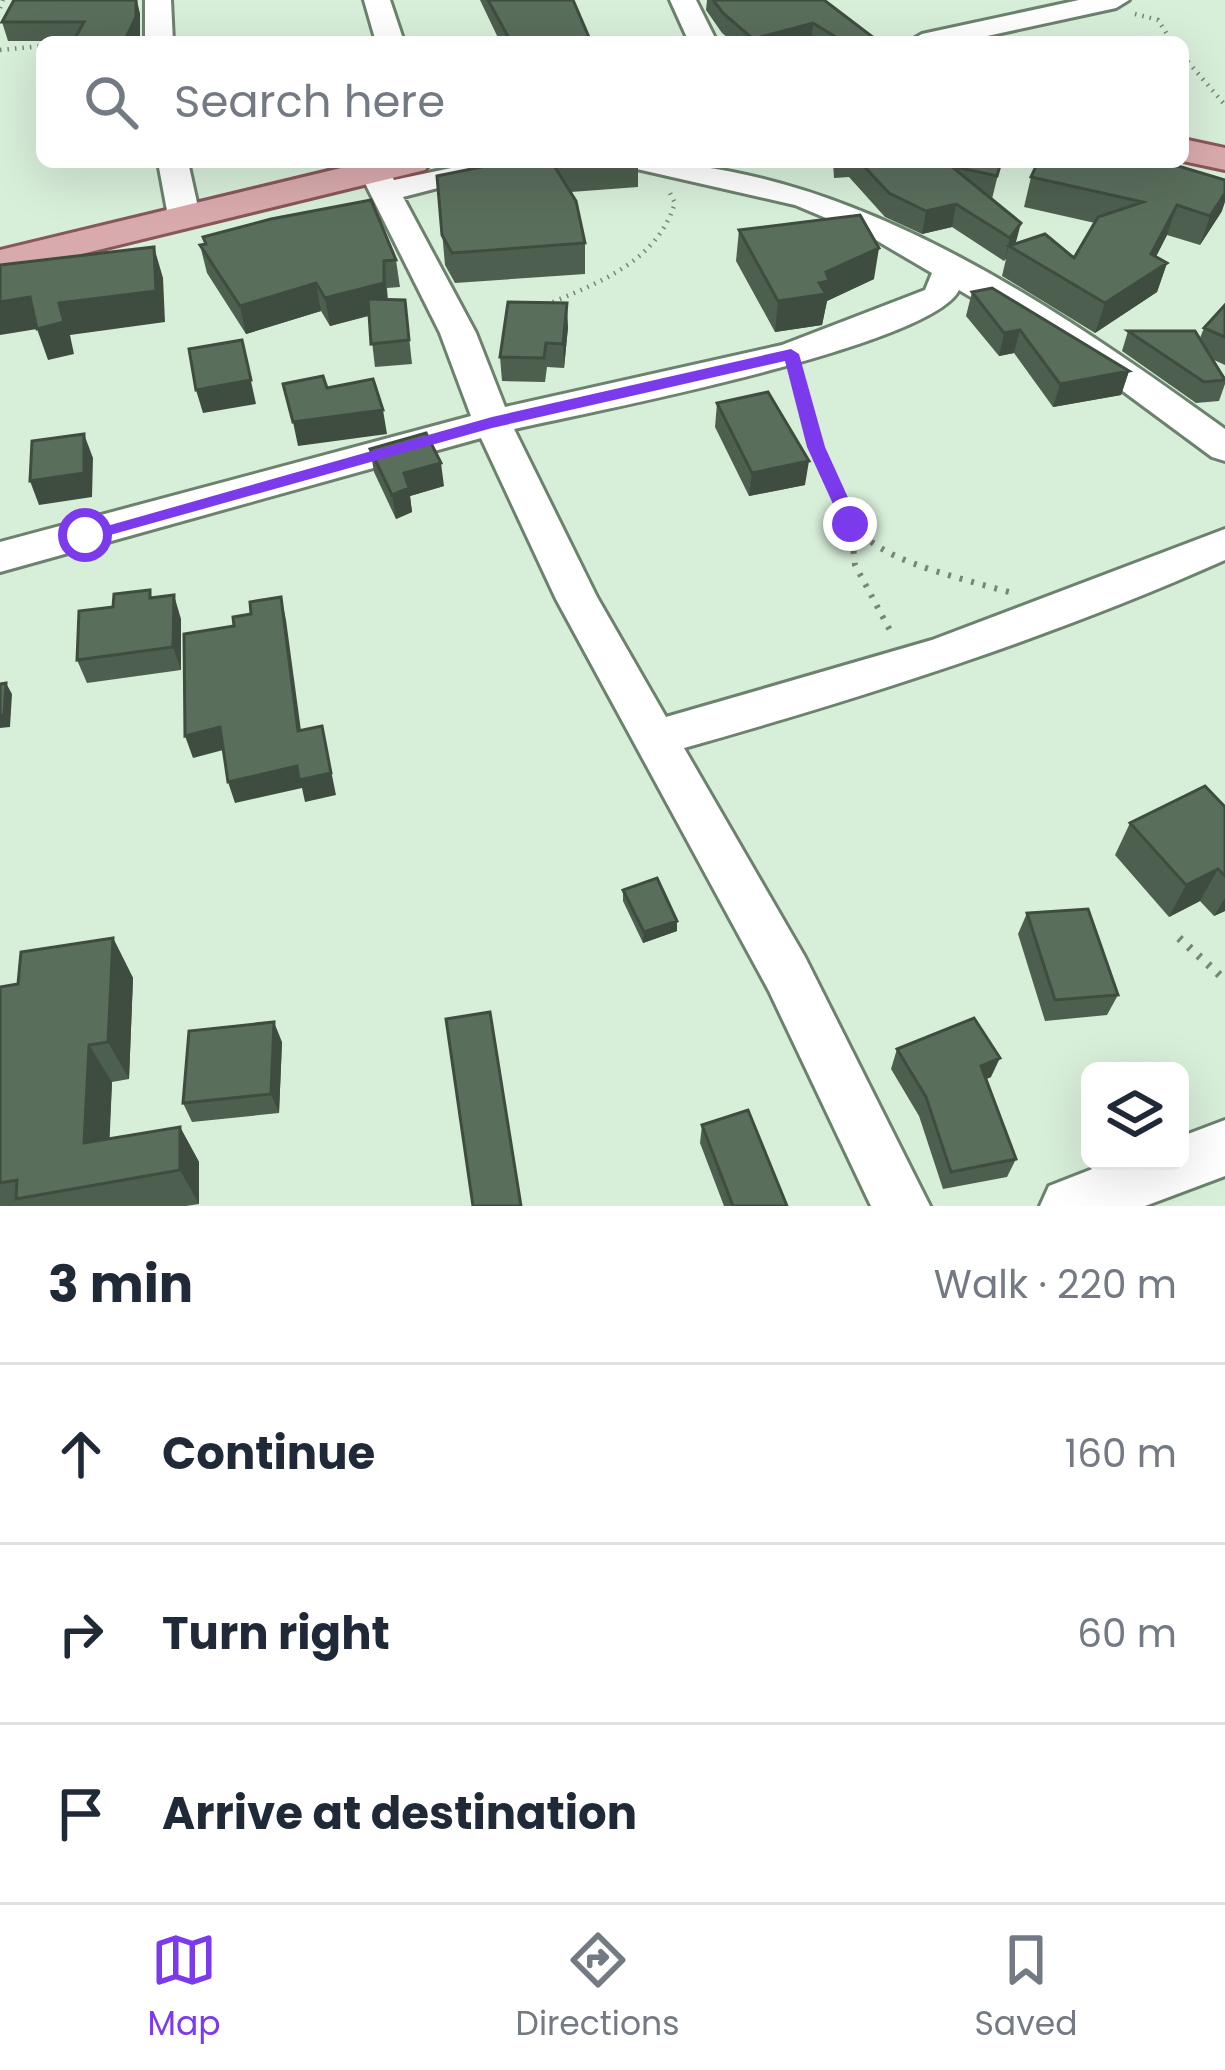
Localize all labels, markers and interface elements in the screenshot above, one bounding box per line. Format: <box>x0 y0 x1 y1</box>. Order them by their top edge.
search box <box>36 36 1189 168</box>
icon: search <box>78 69 144 135</box>
text: Search here <box>174 70 445 133</box>
route end <box>823 497 877 551</box>
route start <box>58 508 112 562</box>
map controls <box>1081 1062 1189 1170</box>
button: layers <box>1081 1062 1189 1170</box>
text: 3 min <box>48 1248 193 1320</box>
text: Walk · 220 m <box>934 1257 1177 1312</box>
icon: ahead <box>48 1421 114 1487</box>
text: Continue <box>162 1422 375 1485</box>
text: 160 m <box>1065 1426 1177 1481</box>
icon: right <box>48 1601 114 1667</box>
text: Turn right <box>162 1602 390 1665</box>
text: 60 m <box>1077 1606 1177 1661</box>
icon: arrive <box>48 1781 114 1847</box>
text: Arrive at destination <box>162 1782 637 1845</box>
tab: Map <box>148 1927 221 2049</box>
tab: Directions <box>516 1927 679 2049</box>
tab: Saved <box>975 1927 1077 2049</box>

